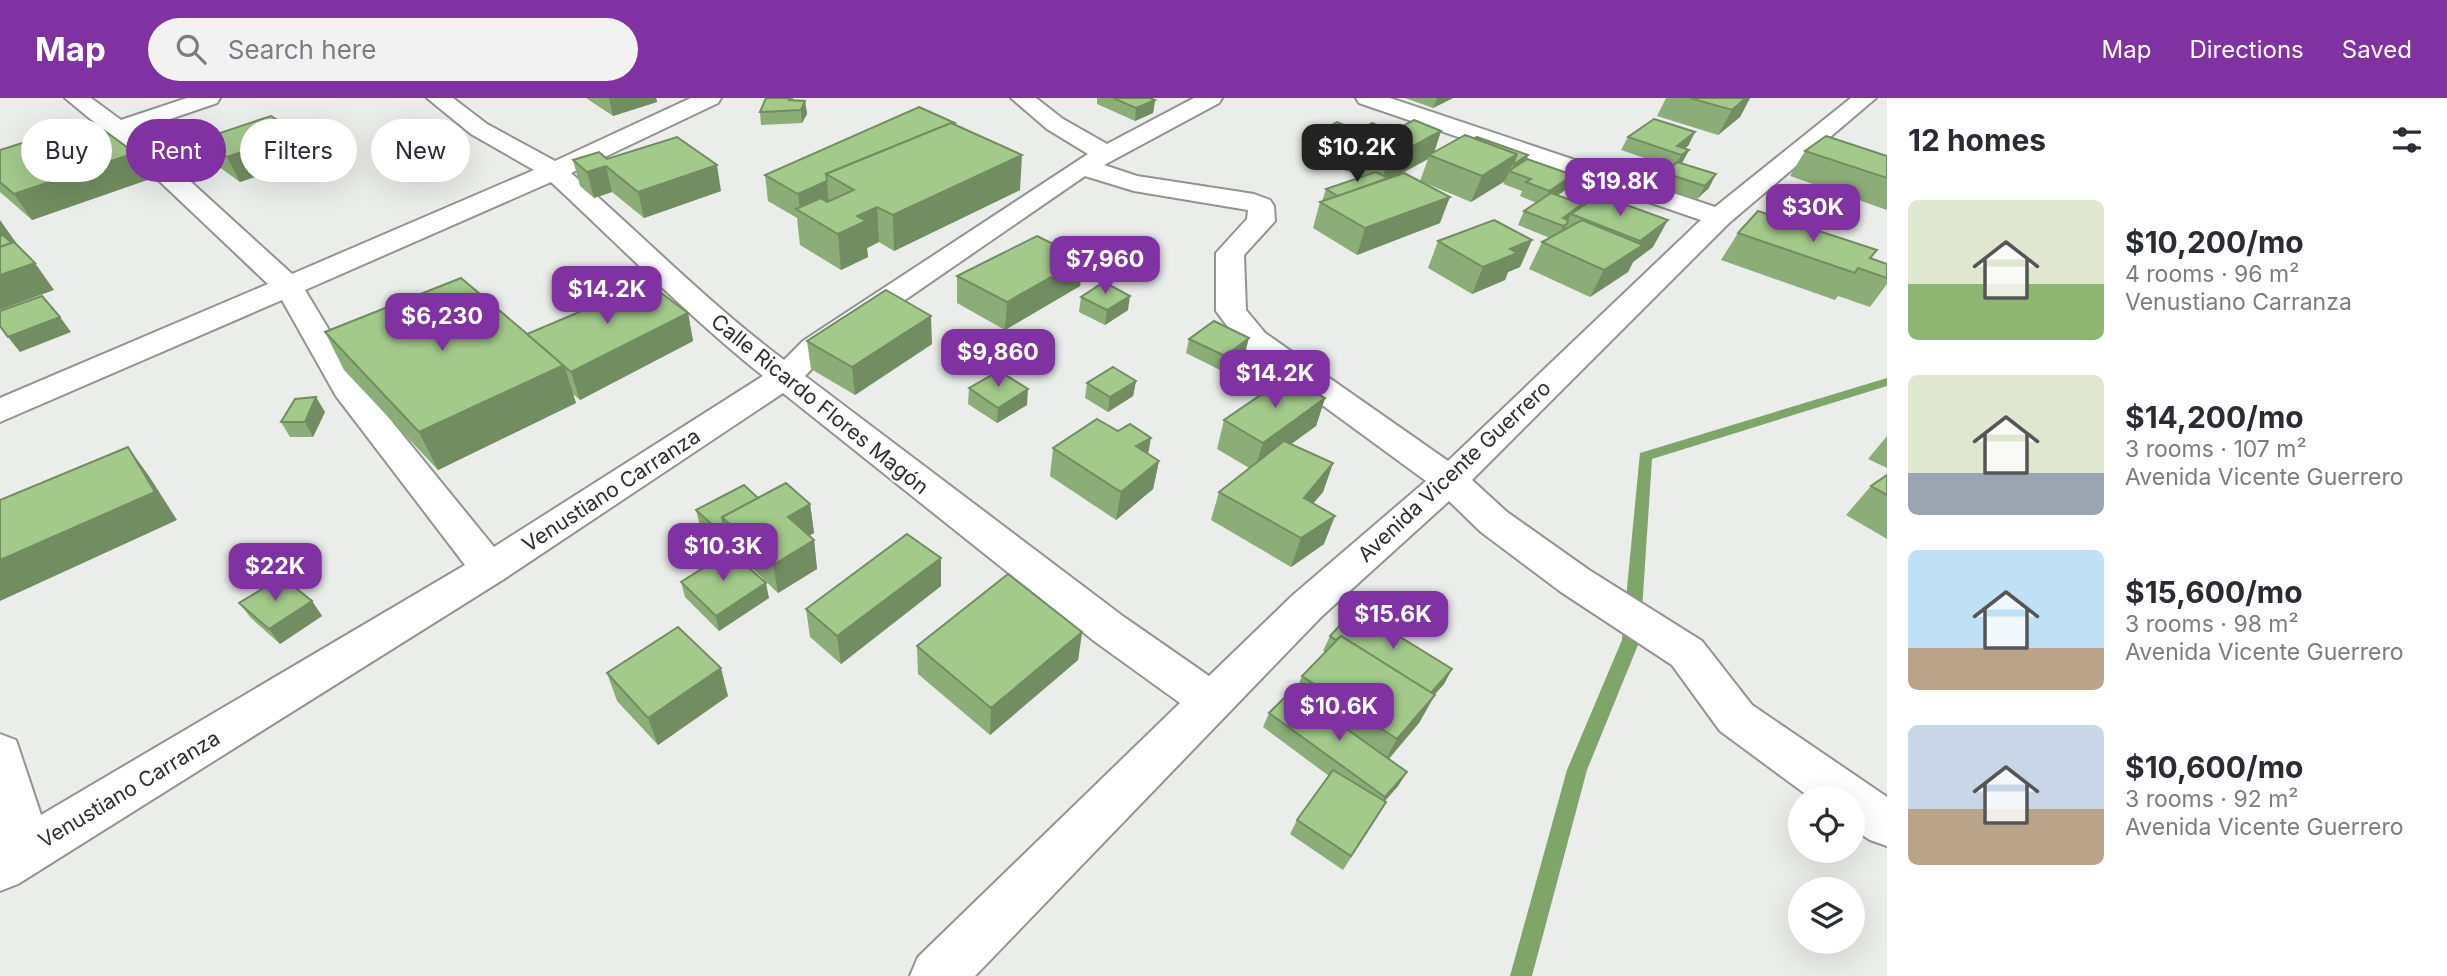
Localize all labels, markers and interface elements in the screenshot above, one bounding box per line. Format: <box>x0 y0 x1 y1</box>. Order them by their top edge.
search box <box>148 18 638 81</box>
text: Map <box>35 29 106 69</box>
icon: search <box>172 30 210 68</box>
text: Search here <box>228 34 376 65</box>
text: Map <box>2102 35 2151 64</box>
text: Directions <box>2189 35 2304 64</box>
text: Saved <box>2342 35 2412 64</box>
chip: Buy <box>21 119 112 182</box>
chip: Rent <box>126 119 226 182</box>
chip: Filters <box>240 119 357 182</box>
chip: New <box>371 119 470 182</box>
icon: filters <box>2388 121 2426 159</box>
text: 12 homes <box>1908 122 2046 158</box>
pin: $10.2K <box>1300 125 1414 184</box>
text: $10.2K <box>1318 133 1396 161</box>
pin: $19.8K <box>1563 158 1677 218</box>
text: $19.8K <box>1581 167 1659 195</box>
pin: $30K <box>1772 184 1854 244</box>
text: $30K <box>1782 193 1844 221</box>
text: $10,200/mo <box>2125 224 2304 260</box>
icon: home <box>1964 228 2048 312</box>
pin: $7,960 <box>1048 236 1162 296</box>
text: $7,960 <box>1066 245 1144 273</box>
text: 4 rooms · 96 m² <box>2125 260 2299 288</box>
pin: $14.2K <box>550 266 664 326</box>
text: $14.2K <box>568 275 646 303</box>
text: Venustiano Carranza <box>2125 288 2352 316</box>
pin: $6,230 <box>385 294 499 353</box>
text: $6,230 <box>401 302 483 330</box>
street label: Calle Ricardo Flores Magón <box>706 309 934 499</box>
pin: $9,860 <box>941 330 1055 389</box>
text: $9,860 <box>957 338 1039 366</box>
pin: $14.2K <box>1218 350 1332 410</box>
text: $14.2K <box>1236 359 1314 387</box>
street label: Avenida Vicente Guerrero <box>1352 375 1556 567</box>
text: $14,200/mo <box>2125 399 2304 435</box>
icon: home <box>1964 403 2048 487</box>
street label: Venustiano Carranza <box>517 423 705 557</box>
text: 3 rooms · 107 m² <box>2125 435 2307 463</box>
text: Avenida Vicente Guerrero <box>2125 463 2404 491</box>
pin: $10.3K <box>666 524 780 583</box>
text: $10.3K <box>684 532 762 560</box>
pin: $22K <box>234 544 316 603</box>
text: $22K <box>245 552 305 580</box>
text: $15,600/mo <box>2125 574 2303 610</box>
icon: home <box>1964 578 2048 662</box>
pin: $15.6K <box>1336 592 1450 651</box>
text: $15.6K <box>1354 600 1432 628</box>
text: 3 rooms · 98 m² <box>2125 610 2299 638</box>
text: Avenida Vicente Guerrero <box>2125 638 2404 666</box>
pin: $10.6K <box>1282 684 1396 743</box>
text: $10.6K <box>1300 692 1378 720</box>
street label: Venustiano Carranza <box>34 725 224 853</box>
text: $10,600/mo <box>2125 749 2303 785</box>
icon: home <box>1964 753 2048 837</box>
text: 3 rooms · 92 m² <box>2125 785 2298 813</box>
map controls <box>1788 786 1865 954</box>
button: locate <box>1788 786 1865 863</box>
text: Avenida Vicente Guerrero <box>2125 813 2404 841</box>
button: layers <box>1788 877 1865 954</box>

